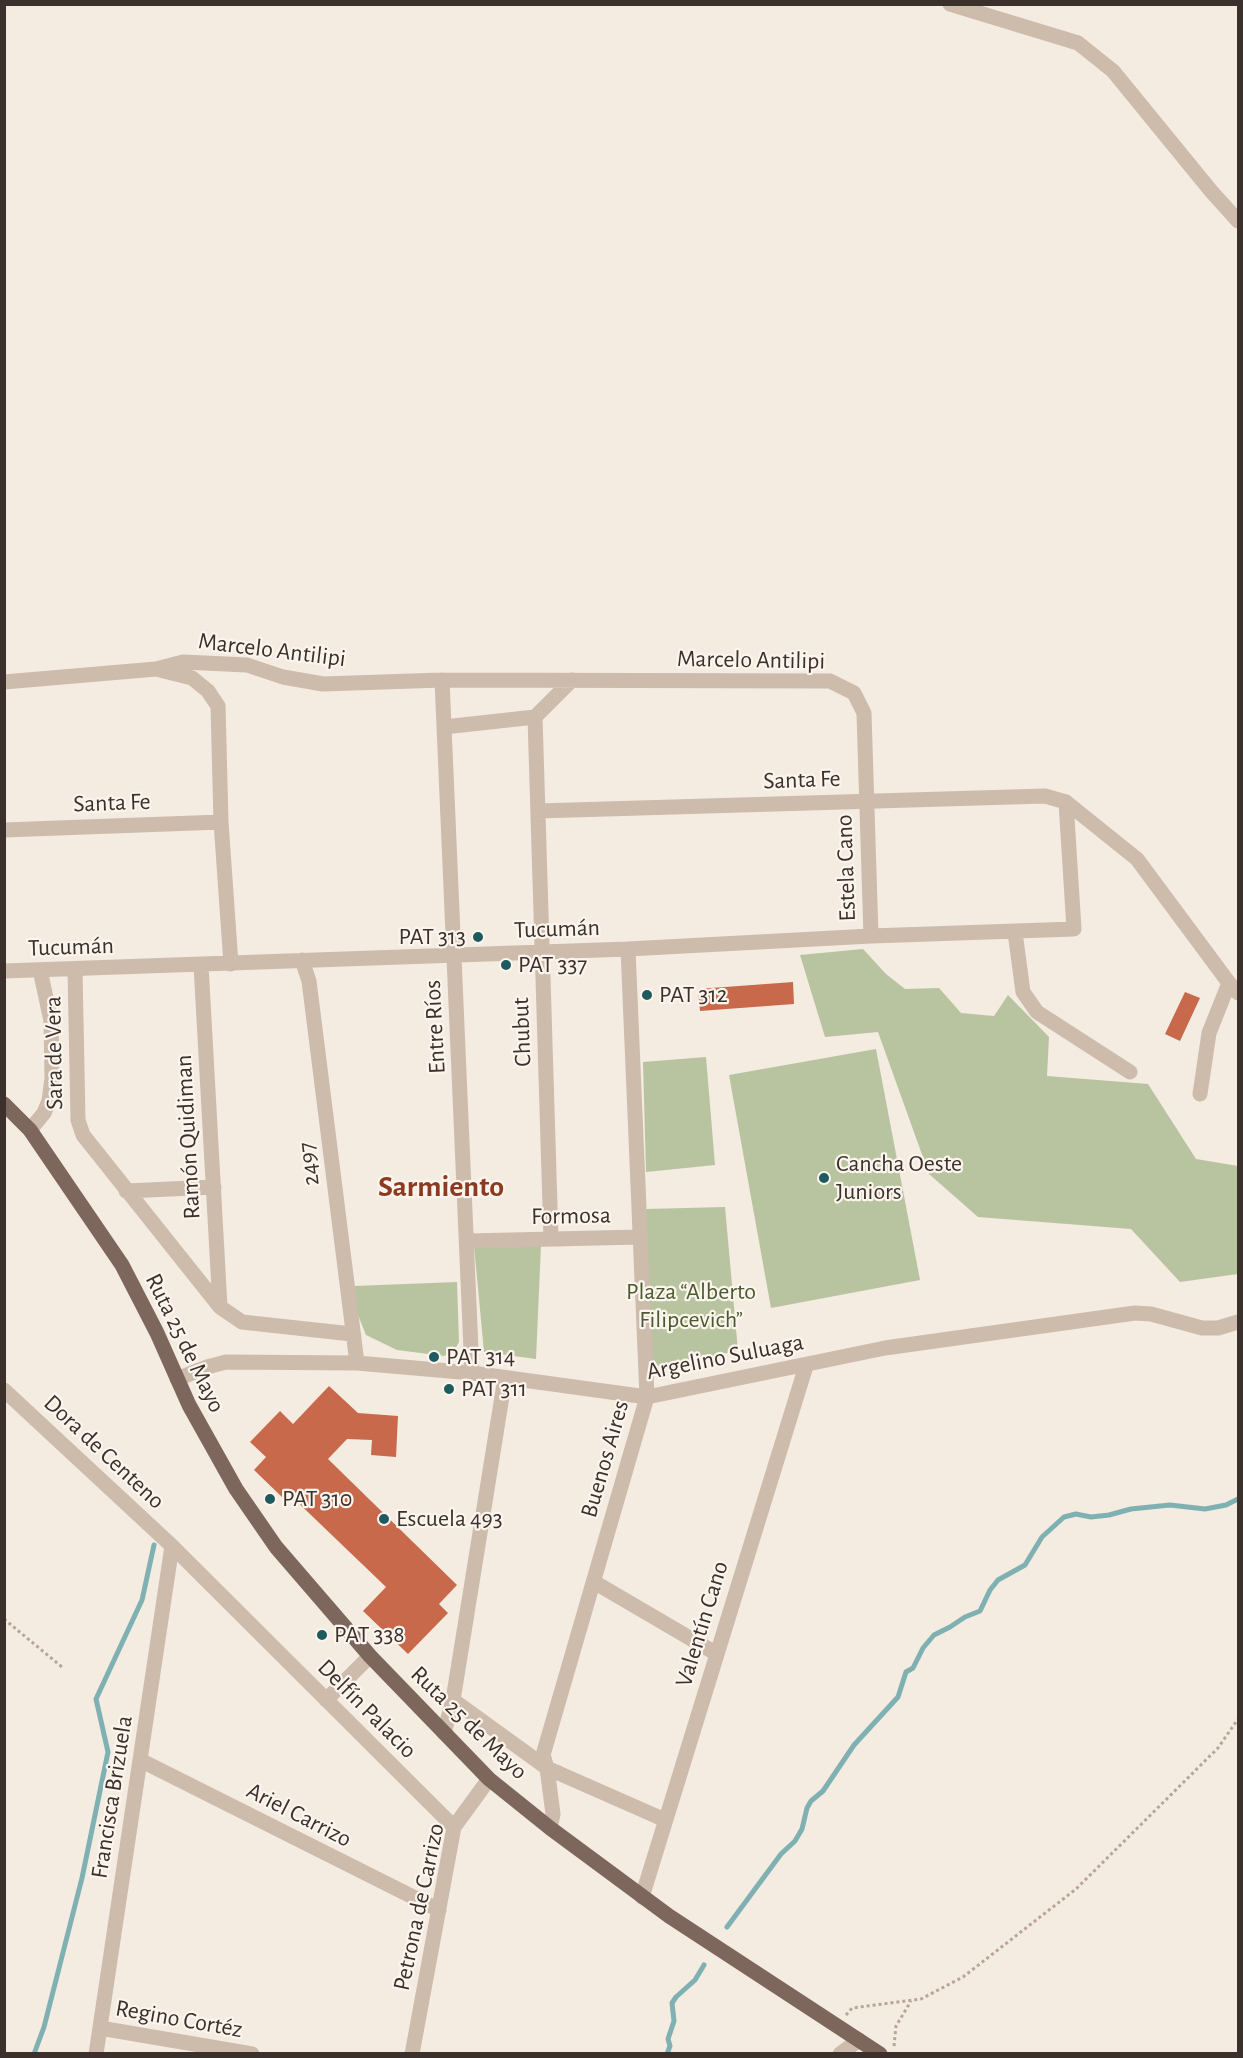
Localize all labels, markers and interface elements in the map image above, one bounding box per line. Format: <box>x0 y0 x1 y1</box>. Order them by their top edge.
street label: Marcelo Antilipi <box>197 627 347 673</box>
street label: Marcelo Antilipi <box>677 644 825 676</box>
street label: Santa Fe <box>763 764 841 796</box>
street label: Santa Fe <box>73 787 151 819</box>
street label: Estela Cano <box>830 814 862 922</box>
street label: Tucumán <box>514 913 600 945</box>
place label: PAT 313 <box>398 923 466 951</box>
marker: PAT 313 <box>471 930 485 944</box>
street label: Tucumán <box>28 931 114 963</box>
place label: PAT 337 <box>518 951 587 979</box>
marker: PAT 337 <box>499 958 513 972</box>
street label: Entre Ríos <box>418 979 452 1075</box>
place label: PAT 312 <box>659 981 728 1009</box>
marker: PAT 312 <box>640 988 654 1002</box>
street label: Sara de Vera <box>39 996 69 1110</box>
street label: Chubut <box>506 997 538 1067</box>
street label: Ramón Quidiman <box>169 1054 207 1220</box>
street label: 2497 <box>292 1141 326 1187</box>
place label: Cancha Oeste Juniors <box>836 1150 962 1206</box>
district label: Sarmiento <box>378 1169 504 1205</box>
marker: Cancha Oeste Juniors <box>817 1171 831 1185</box>
street label: Formosa <box>531 1201 611 1231</box>
street label: Ruta 25 de Mayo <box>139 1269 231 1417</box>
park label: Plaza “Alberto Filipcevich” <box>626 1278 756 1334</box>
street label: Argelino Suluaga <box>644 1328 806 1386</box>
place label: PAT 314 <box>446 1343 515 1371</box>
marker: PAT 314 <box>427 1350 441 1364</box>
place label: PAT 311 <box>461 1375 527 1403</box>
marker: PAT 311 <box>442 1382 456 1396</box>
street label: Dora de Centeno <box>37 1389 171 1515</box>
street label: Buenos Aires <box>575 1397 635 1521</box>
place label: PAT 310 <box>282 1485 352 1513</box>
marker: PAT 310 <box>263 1492 277 1506</box>
place label: Escuela 493 <box>396 1505 503 1533</box>
marker: Escuela 493 <box>377 1512 391 1526</box>
street label: Valentín Cano <box>669 1558 735 1690</box>
place label: PAT 338 <box>334 1621 405 1649</box>
marker: PAT 338 <box>315 1628 329 1642</box>
street label: Delfín Palacio <box>311 1653 423 1765</box>
street label: Ruta 25 de Mayo <box>405 1660 533 1786</box>
street label: Francisca Brizuela <box>85 1713 139 1881</box>
street label: Ariel Carrizo <box>242 1776 356 1854</box>
street label: Petrona de Carrizo <box>387 1821 451 1993</box>
street label: Regino Cortéz <box>113 1994 245 2044</box>

